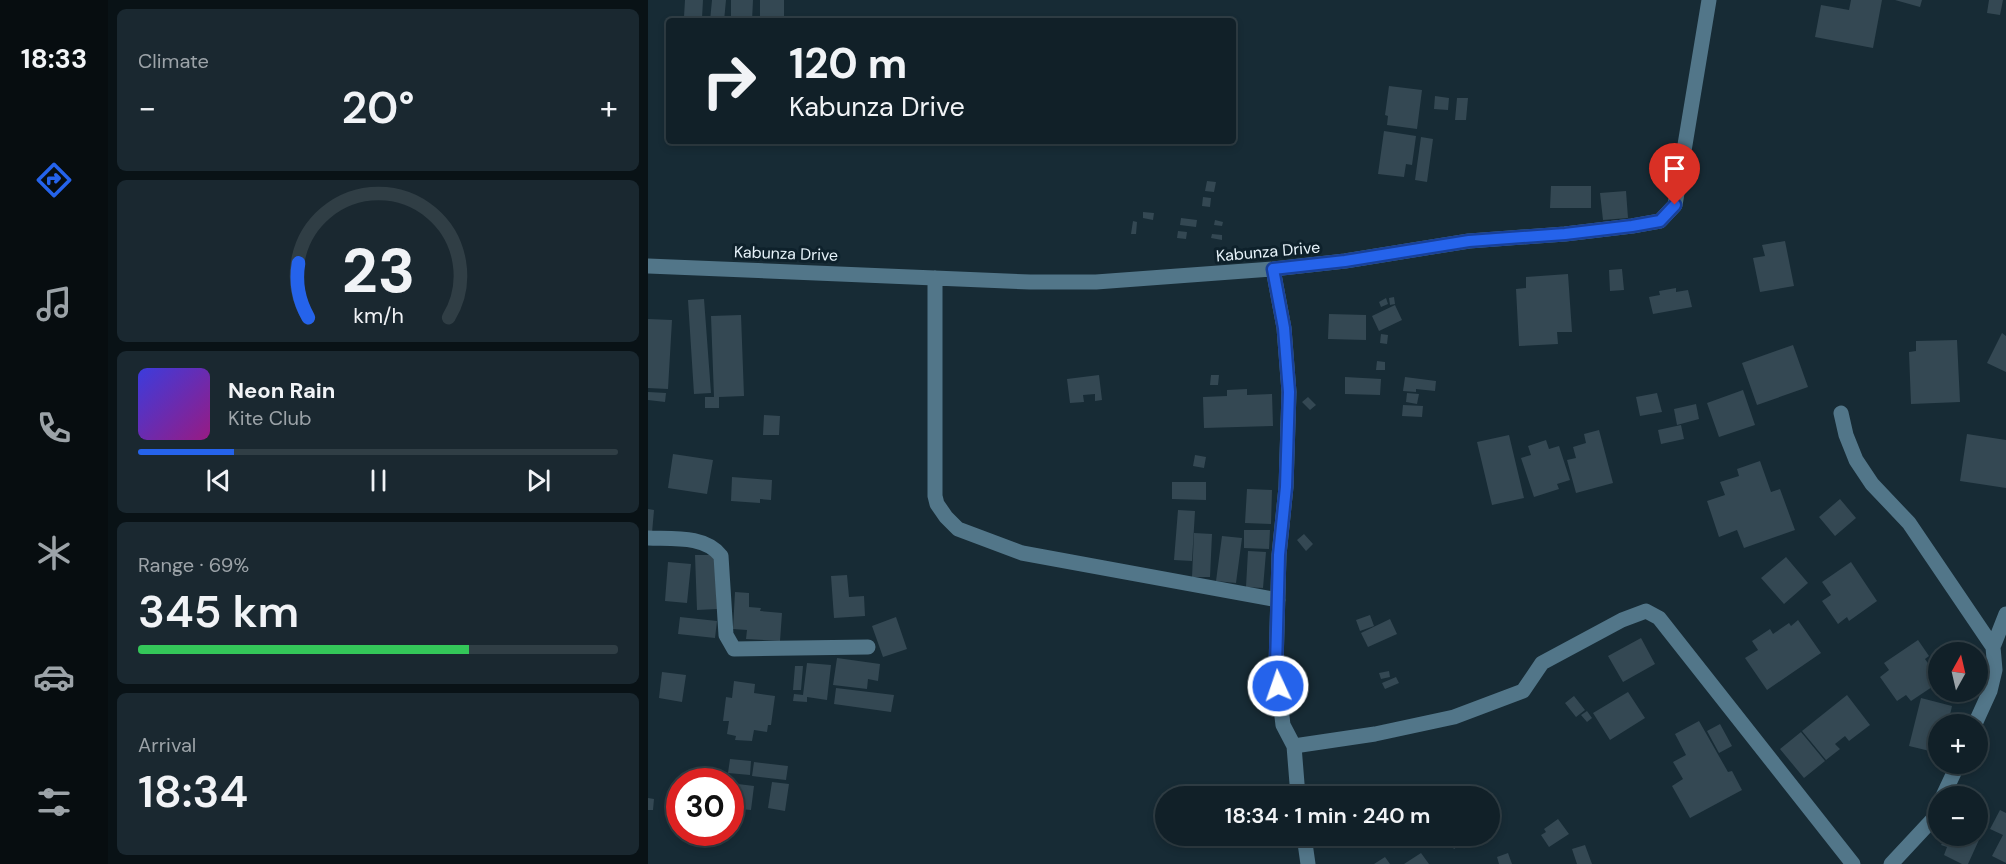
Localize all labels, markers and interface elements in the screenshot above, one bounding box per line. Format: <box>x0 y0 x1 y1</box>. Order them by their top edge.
text: 120 m <box>789 36 907 91</box>
text: 18:33 <box>21 41 87 76</box>
icon: right <box>690 42 768 120</box>
text: Climate <box>138 48 209 74</box>
text: 20° <box>341 78 415 137</box>
text: − <box>138 86 156 129</box>
text: + <box>600 86 618 129</box>
text: Kabunza Drive <box>789 89 965 124</box>
pin <box>1649 143 1700 205</box>
icon: arrive <box>1658 152 1691 185</box>
icon: directions <box>33 159 75 201</box>
text: 23 <box>341 230 415 311</box>
street label: Kabunza Drive <box>1215 236 1321 267</box>
street label: Kabunza Drive <box>734 241 838 266</box>
icon: music <box>33 283 75 325</box>
text: km/h <box>353 302 403 330</box>
text: Neon Rain <box>228 376 335 405</box>
text: Kite Club <box>228 405 312 431</box>
icon: phone <box>33 407 75 449</box>
icon: previous <box>202 464 235 497</box>
icon: pause <box>362 464 395 497</box>
icon: next <box>522 464 555 497</box>
icon: climate <box>33 532 75 574</box>
text: Range · 69% <box>138 552 249 578</box>
text: 345 km <box>138 582 299 641</box>
north arrow <box>1928 642 1988 702</box>
map controls <box>1928 642 1988 846</box>
position arrow <box>1246 654 1310 718</box>
icon: car <box>33 656 75 698</box>
button: + <box>1928 714 1988 774</box>
text: Arrival <box>138 732 196 758</box>
text: 18:34 <box>138 762 248 821</box>
speed limit sign: 30 <box>666 768 744 846</box>
icon: filters <box>33 781 75 823</box>
button: − <box>1928 786 1988 846</box>
text: 18:34 · 1 min · 240 m <box>1225 801 1430 830</box>

